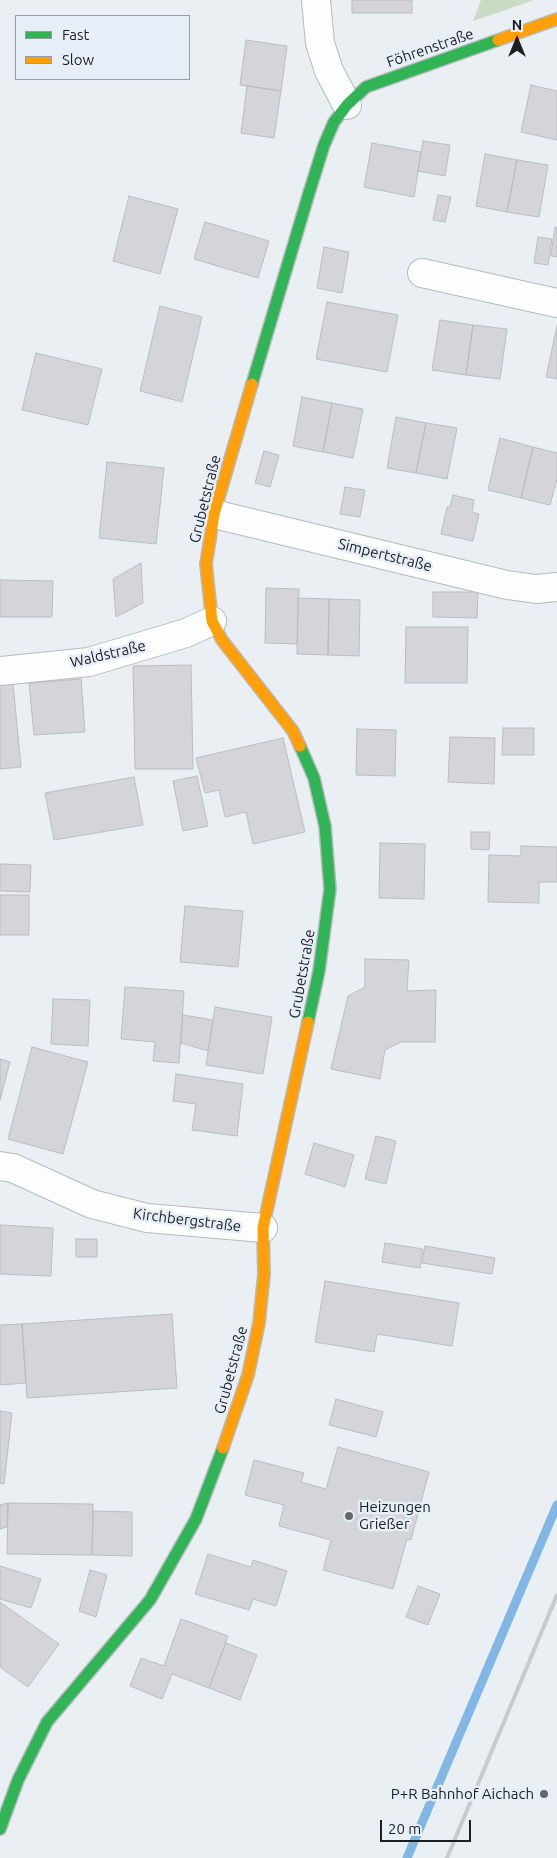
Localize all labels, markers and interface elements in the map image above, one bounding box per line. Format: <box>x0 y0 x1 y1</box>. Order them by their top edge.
legend <box>15 15 190 80</box>
north arrow <box>492 15 542 65</box>
text: N <box>512 17 522 33</box>
street label: Föhrenstraße <box>384 25 476 71</box>
text: Fast <box>62 26 89 43</box>
text: Slow <box>62 51 94 68</box>
street label: Grubetstraße <box>185 453 225 545</box>
street label: Simpertstraße <box>336 535 434 575</box>
street label: Waldstraße <box>68 637 148 671</box>
street label: Grubetstraße <box>285 928 319 1020</box>
street label: Kirchbergstraße <box>132 1204 242 1236</box>
street label: Grubetstraße <box>211 1324 251 1416</box>
place label: Heizungen Grießer <box>359 1498 431 1533</box>
marker: Heizungen Grießer <box>343 1510 355 1522</box>
place label: P+R Bahnhof Aichach <box>391 1785 534 1803</box>
marker: P+R Bahnhof Aichach <box>538 1788 550 1800</box>
scale bar <box>382 1810 473 1842</box>
text: 20 m <box>388 1820 421 1837</box>

